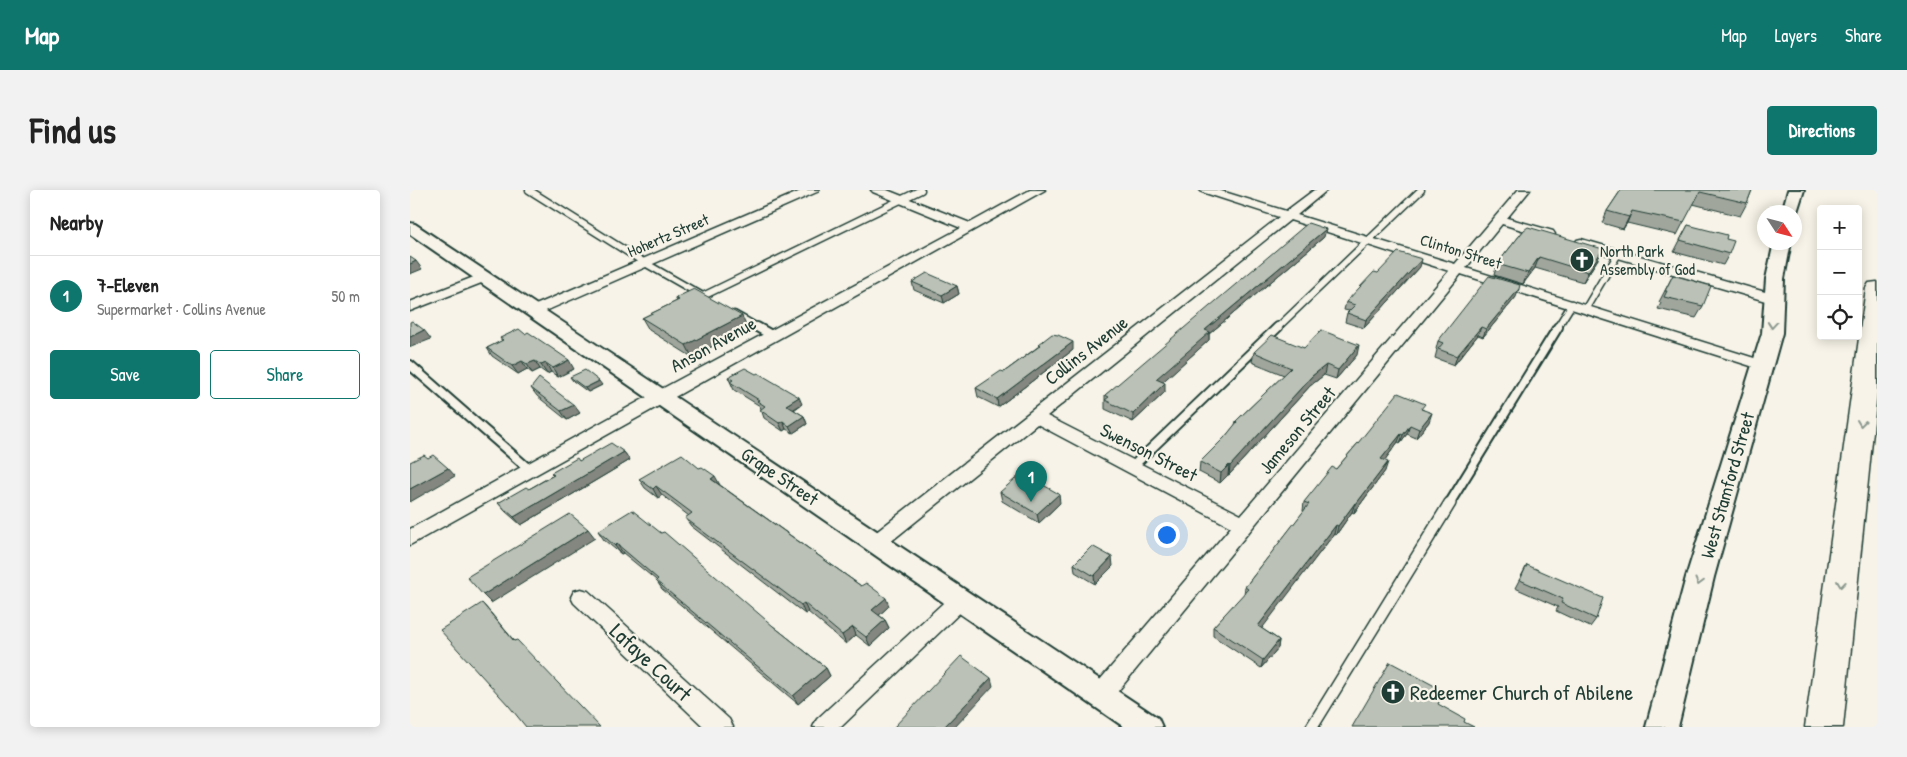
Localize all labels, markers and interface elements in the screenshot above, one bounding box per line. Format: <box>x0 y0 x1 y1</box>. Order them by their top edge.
text: Map <box>25 19 59 51</box>
text: Map <box>1721 23 1747 48</box>
text: Layers <box>1775 23 1817 48</box>
text: Share <box>1845 23 1882 48</box>
button: Directions <box>1767 106 1877 155</box>
text: Find us <box>30 107 116 154</box>
north arrow <box>1757 205 1802 250</box>
map controls <box>1817 205 1862 340</box>
button: + <box>1817 205 1862 250</box>
text: Nearby <box>50 208 103 237</box>
street label: Hohertz Street <box>624 208 713 262</box>
street label: Clinton Street <box>1418 228 1505 274</box>
place label: North Park Assembly of God <box>1600 240 1695 280</box>
church icon: North Park Assembly of God <box>1569 247 1595 273</box>
button: − <box>1817 250 1862 295</box>
text: 7-Eleven <box>97 272 159 298</box>
text: 1 <box>63 285 69 307</box>
text: 50 m <box>332 285 360 307</box>
button: locate <box>1817 295 1862 340</box>
text: Supermarket · Collins Avenue <box>97 298 266 320</box>
street label: Collins Avenue <box>1039 309 1133 391</box>
street label: Anson Avenue <box>666 310 761 378</box>
one-way arrow <box>1767 322 1778 330</box>
button: Save <box>50 350 200 399</box>
button: Share <box>210 350 360 399</box>
street label: Jameson Street <box>1253 380 1342 479</box>
street label: West Stamford Street <box>1694 408 1760 561</box>
street label: Swenson Street <box>1096 416 1202 488</box>
one-way arrow <box>1856 419 1867 427</box>
street label: Grape Street <box>736 441 824 512</box>
pin: 1 <box>1015 461 1047 502</box>
your location <box>1154 522 1180 548</box>
one-way arrow <box>1694 578 1705 587</box>
one-way arrow <box>1836 580 1847 588</box>
street label: Lafaye Court <box>603 616 699 708</box>
place label: Redeemer Church of Abilene <box>1410 677 1634 707</box>
church icon: Redeemer Church of Abilene <box>1380 679 1406 705</box>

